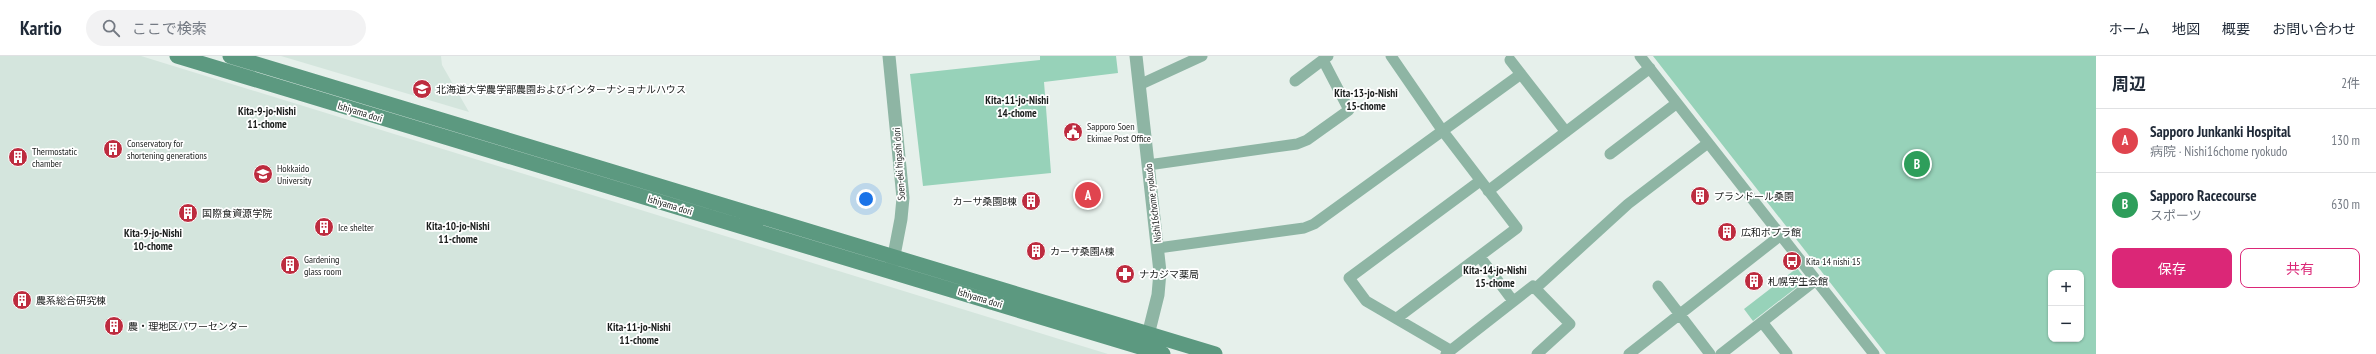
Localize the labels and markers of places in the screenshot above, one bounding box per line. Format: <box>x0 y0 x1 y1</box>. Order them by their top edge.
school or university icon: 北海道大学農学部農園およびインターナショナルハウス <box>411 78 433 100</box>
place label: 北海道大学農学部農園およびインターナショナルハウス <box>436 83 686 96</box>
place label: Sapporo Soen Ekimae Post Office <box>1087 120 1151 145</box>
public building icon: Sapporo Soen Ekimae Post Office <box>1062 121 1084 143</box>
place label: Conservatory for shortening generations <box>127 137 208 162</box>
building icon: Conservatory for shortening generations <box>102 138 124 160</box>
place label: Thermostatic chamber <box>32 145 78 170</box>
building icon: Thermostatic chamber <box>7 146 29 168</box>
pin: B <box>1904 149 1930 179</box>
place label: Hokkaido University <box>277 162 312 187</box>
school or university icon: Hokkaido University <box>252 163 274 185</box>
pin: A <box>1075 180 1101 210</box>
building icon: プランドール桑園 <box>1689 185 1711 207</box>
building icon: カーサ桑園B棟 <box>1020 190 1042 212</box>
place label: プランドール桑園 <box>1714 190 1794 203</box>
place label: カーサ桑園B棟 <box>952 195 1017 208</box>
building icon: 国際食資源学院 <box>177 202 199 224</box>
place label: 国際食資源学院 <box>202 207 272 220</box>
building icon: Ice shelter <box>313 216 335 238</box>
place label: Ice shelter <box>338 221 374 234</box>
building icon: 広和ポプラ館 <box>1716 221 1738 243</box>
place label: 広和ポプラ館 <box>1741 226 1801 239</box>
building icon: カーサ桑園A棟 <box>1025 240 1047 262</box>
place label: カーサ桑園A棟 <box>1050 245 1115 258</box>
bus stop icon: Kita 14 nishi 15 <box>1781 250 1803 272</box>
place label: Gardening glass room <box>304 253 341 278</box>
building icon: Gardening glass room <box>279 254 301 276</box>
place label: Kita 14 nishi 15 <box>1806 255 1861 268</box>
pharmacy icon: ナカジマ薬局 <box>1114 263 1136 285</box>
place label: ナカジマ薬局 <box>1139 268 1199 281</box>
building icon: 札幌学生会館 <box>1743 270 1765 292</box>
place label: 札幌学生会館 <box>1768 275 1828 288</box>
building icon: 農系総合研究棟 <box>11 289 33 311</box>
place label: 農系総合研究棟 <box>36 294 106 307</box>
building icon: 農・理地区パワーセンター <box>103 315 125 337</box>
place label: 農・理地区パワーセンター <box>128 320 248 333</box>

